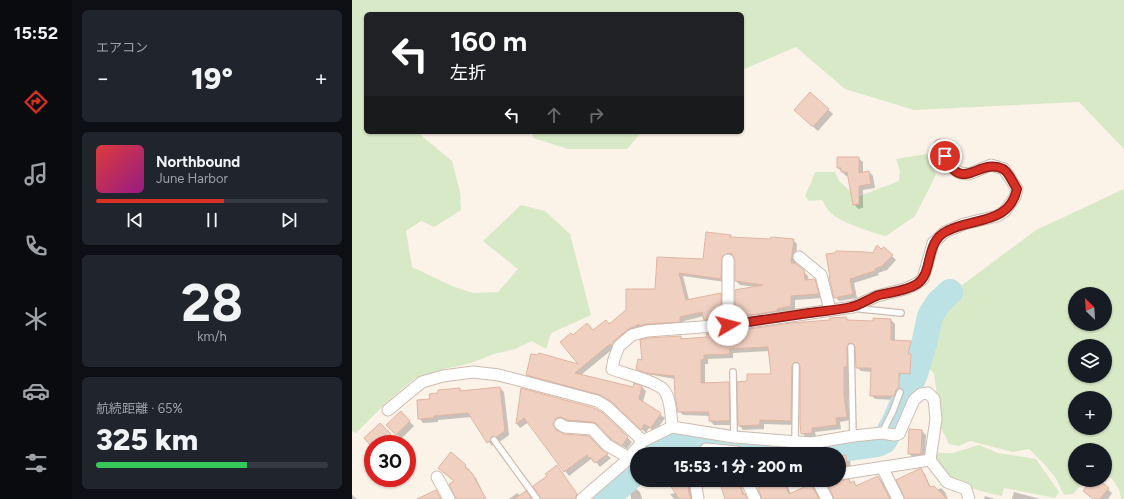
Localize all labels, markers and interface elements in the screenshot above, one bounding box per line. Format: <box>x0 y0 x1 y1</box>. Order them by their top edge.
text: 15:52 <box>14 22 58 44</box>
text: 160 m <box>450 24 527 58</box>
icon: left <box>384 28 436 80</box>
text: エアコン <box>96 40 148 55</box>
text: 19° <box>191 60 233 97</box>
text: 左折 <box>450 62 486 84</box>
text: − <box>96 65 110 92</box>
text: + <box>314 65 328 92</box>
icon: directions <box>22 88 50 116</box>
icon: left <box>501 104 523 126</box>
icon: ahead <box>543 104 565 126</box>
icon: right <box>585 104 607 126</box>
pin <box>928 139 962 173</box>
icon: arrive <box>934 145 956 167</box>
text: Northbound <box>156 153 240 171</box>
icon: music <box>22 160 50 188</box>
text: June Harbor <box>156 171 228 186</box>
icon: previous <box>124 209 146 231</box>
icon: pause <box>201 209 223 231</box>
icon: next <box>278 209 300 231</box>
icon: phone <box>22 232 50 260</box>
text: 28 <box>181 272 243 334</box>
north arrow <box>1068 287 1112 331</box>
map controls <box>1068 287 1112 487</box>
position arrow <box>707 304 749 346</box>
icon: climate <box>22 305 50 333</box>
text: km/h <box>197 329 227 344</box>
button: layers <box>1068 339 1112 383</box>
icon: car <box>22 377 50 405</box>
button: + <box>1068 391 1112 435</box>
text: 航続距離 · 65% <box>96 401 183 416</box>
text: 325 km <box>96 421 198 458</box>
speed limit sign: 30 <box>364 435 416 487</box>
button: − <box>1068 443 1112 487</box>
icon: filters <box>22 449 50 477</box>
text: 15:53 · 1 分 · 200 m <box>673 458 803 476</box>

